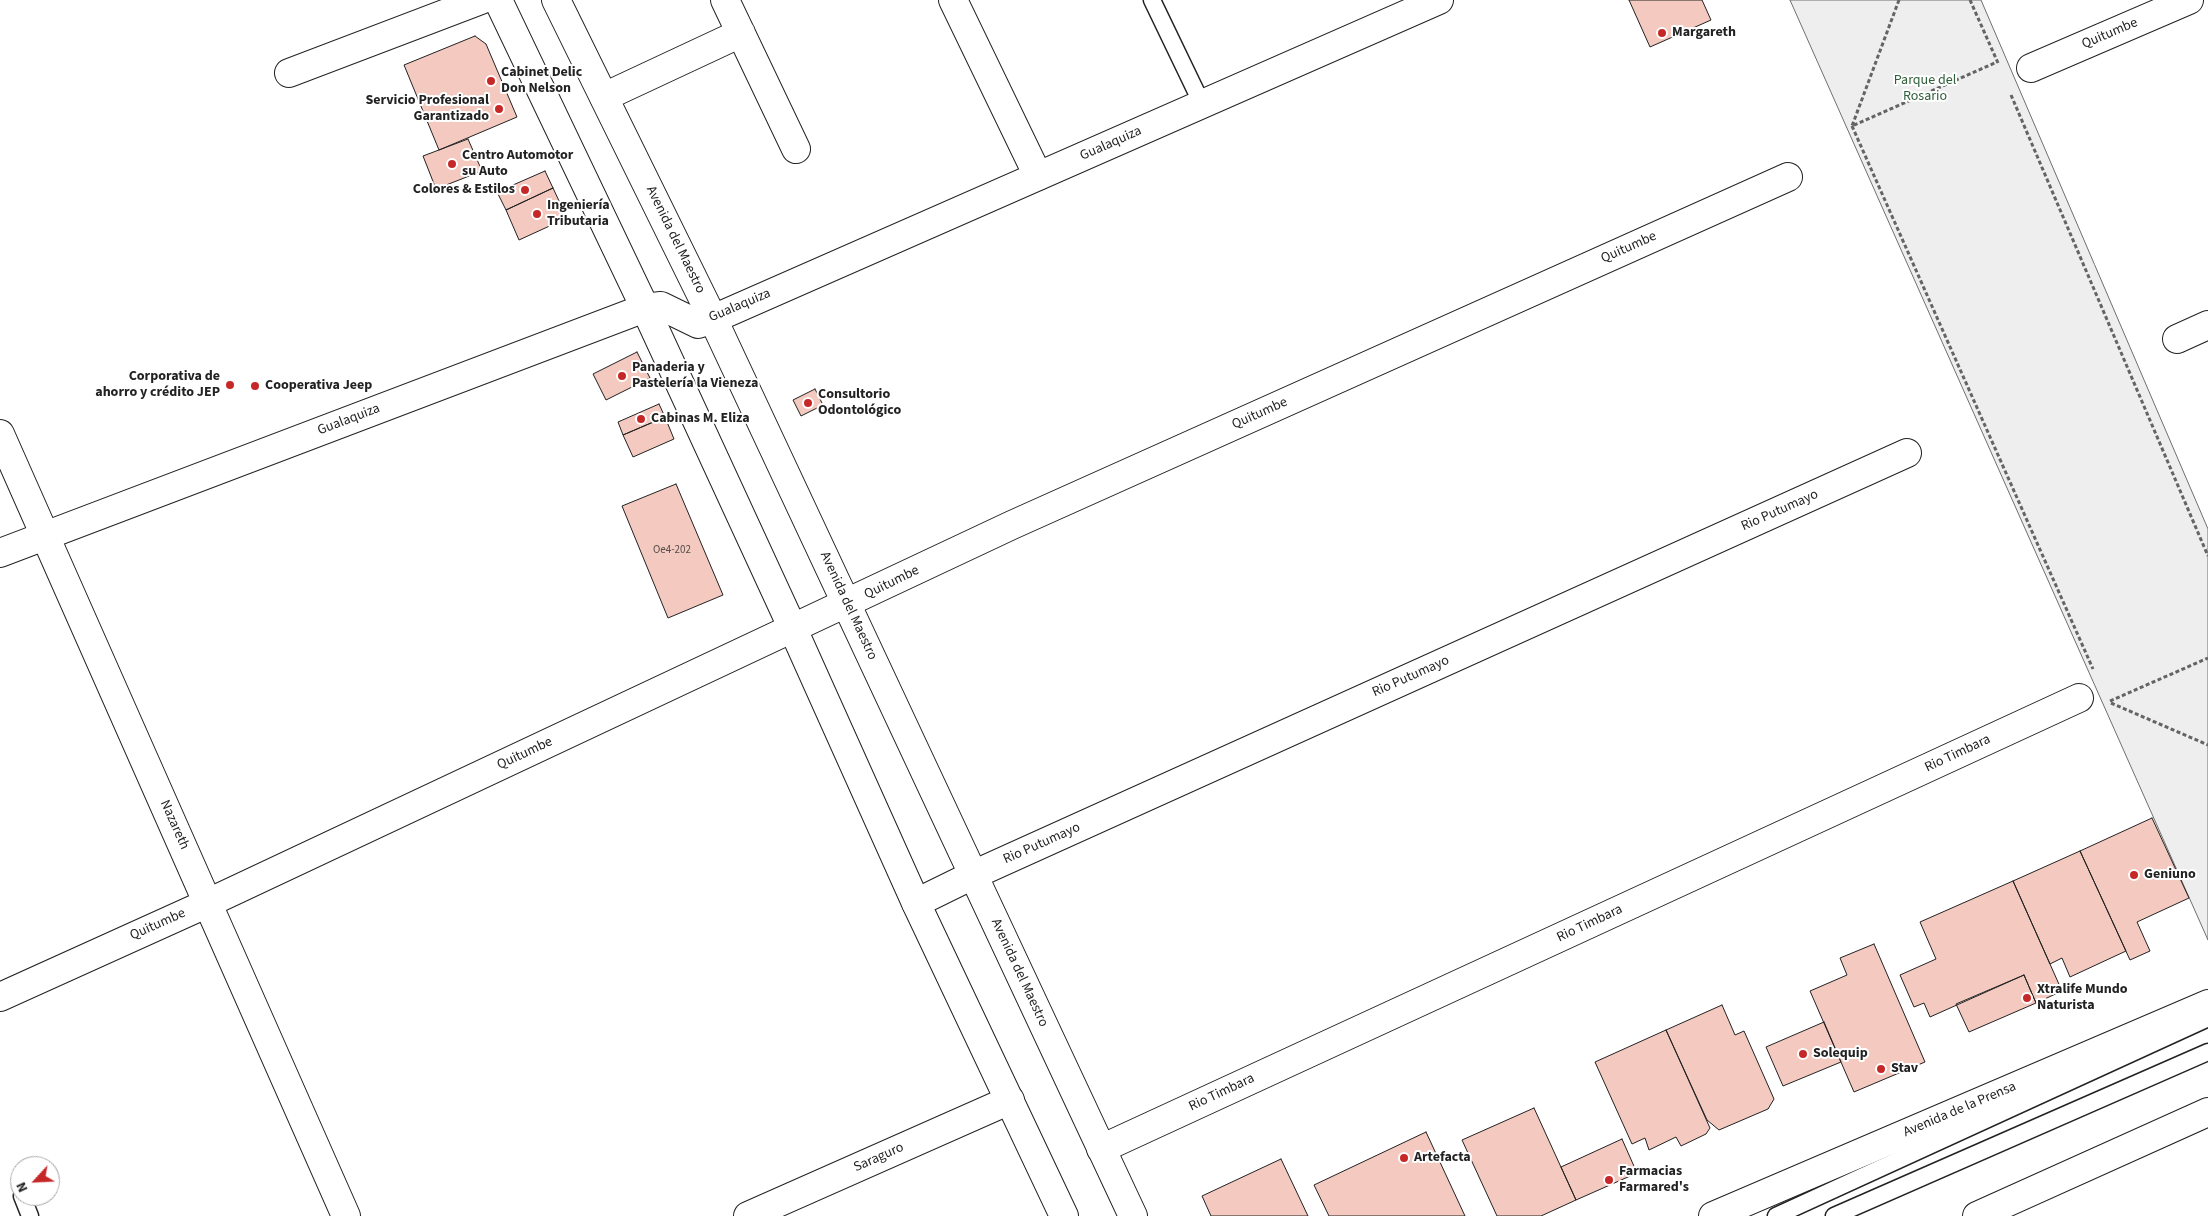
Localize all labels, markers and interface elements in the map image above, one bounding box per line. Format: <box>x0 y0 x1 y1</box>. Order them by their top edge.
street label: Quitumbe <box>2080 15 2140 53</box>
place label: Margareth <box>1672 25 1736 41</box>
marker: Margareth <box>1656 27 1668 39</box>
place label: Cabinet Delic Don Nelson <box>501 65 582 98</box>
park label: Parque del Rosario <box>1894 73 1956 105</box>
marker: Cabinet Delic Don Nelson <box>485 75 497 87</box>
place label: Servicio Profesional Garantizado <box>366 93 489 125</box>
marker: Servicio Profesional Garantizado <box>493 103 505 115</box>
street label: Gualaquiza <box>1078 123 1144 165</box>
place label: Centro Automotor su Auto <box>462 148 573 180</box>
marker: Centro Automotor su Auto <box>446 158 458 170</box>
place label: Colores & Estilos <box>413 182 515 198</box>
street label: Avenida del Maestro <box>642 183 708 297</box>
marker: Colores & Estilos <box>519 184 531 196</box>
place label: Ingeniería Tributaria <box>547 198 610 230</box>
marker: Ingeniería Tributaria <box>531 208 543 220</box>
street label: Quitumbe <box>1599 228 1659 268</box>
street label: Gualaquiza <box>707 285 773 327</box>
place label: Panaderia y Pastelería la Vieneza <box>632 360 758 392</box>
place label: Corporativa de ahorro y crédito JEP <box>95 369 220 402</box>
marker: Panaderia y Pastelería la Vieneza <box>616 370 628 382</box>
place label: Cooperativa Jeep <box>265 378 372 394</box>
marker: Corporativa de ahorro y crédito JEP <box>224 379 236 391</box>
marker: Cooperativa Jeep <box>249 380 261 392</box>
place label: Consultorio Odontológico <box>818 387 901 420</box>
street label: Quitumbe <box>1230 394 1290 434</box>
marker: Consultorio Odontológico <box>802 397 814 409</box>
street label: Gualaquiza <box>315 400 383 440</box>
place label: Cabinas M. Eliza <box>651 411 750 427</box>
marker: Cabinas M. Eliza <box>635 413 647 425</box>
street label: Rio Putumayo <box>1739 487 1821 535</box>
house number: Oe4-202 <box>653 544 691 558</box>
street label: Avenida del Maestro <box>816 549 880 663</box>
street label: Quitumbe <box>862 563 922 603</box>
street label: Rio Putumayo <box>1370 653 1452 701</box>
street label: Rio Timbara <box>1922 731 1994 777</box>
street label: Quitumbe <box>495 734 555 774</box>
street label: Nazareth <box>156 798 192 852</box>
street label: Rio Putumayo <box>1001 820 1083 868</box>
place label: Geniuno <box>2144 867 2196 883</box>
marker: Geniuno <box>2128 869 2140 881</box>
street label: Rio Timbara <box>1554 901 1626 947</box>
street label: Quitumbe <box>128 905 188 945</box>
street label: Avenida del Maestro <box>987 916 1051 1030</box>
place label: Xtralife Mundo Naturista <box>2037 982 2127 1014</box>
marker: Xtralife Mundo Naturista <box>2021 992 2033 1004</box>
place label: Solequip <box>1813 1046 1868 1062</box>
marker: Solequip <box>1797 1048 1809 1060</box>
place label: Stav <box>1891 1061 1918 1077</box>
marker: Stav <box>1875 1063 1887 1075</box>
street label: Rio Timbara <box>1186 1070 1258 1116</box>
street label: Avenida de la Prensa <box>1901 1079 2019 1141</box>
street label: Saraguro <box>851 1140 907 1176</box>
place label: Artefacta <box>1414 1150 1471 1166</box>
marker: Artefacta <box>1398 1152 1410 1164</box>
north arrow <box>10 1156 60 1206</box>
place label: Farmacias Farmared's <box>1619 1164 1689 1196</box>
marker: Farmacias Farmared's <box>1603 1174 1615 1186</box>
text: N <box>11 1178 33 1195</box>

